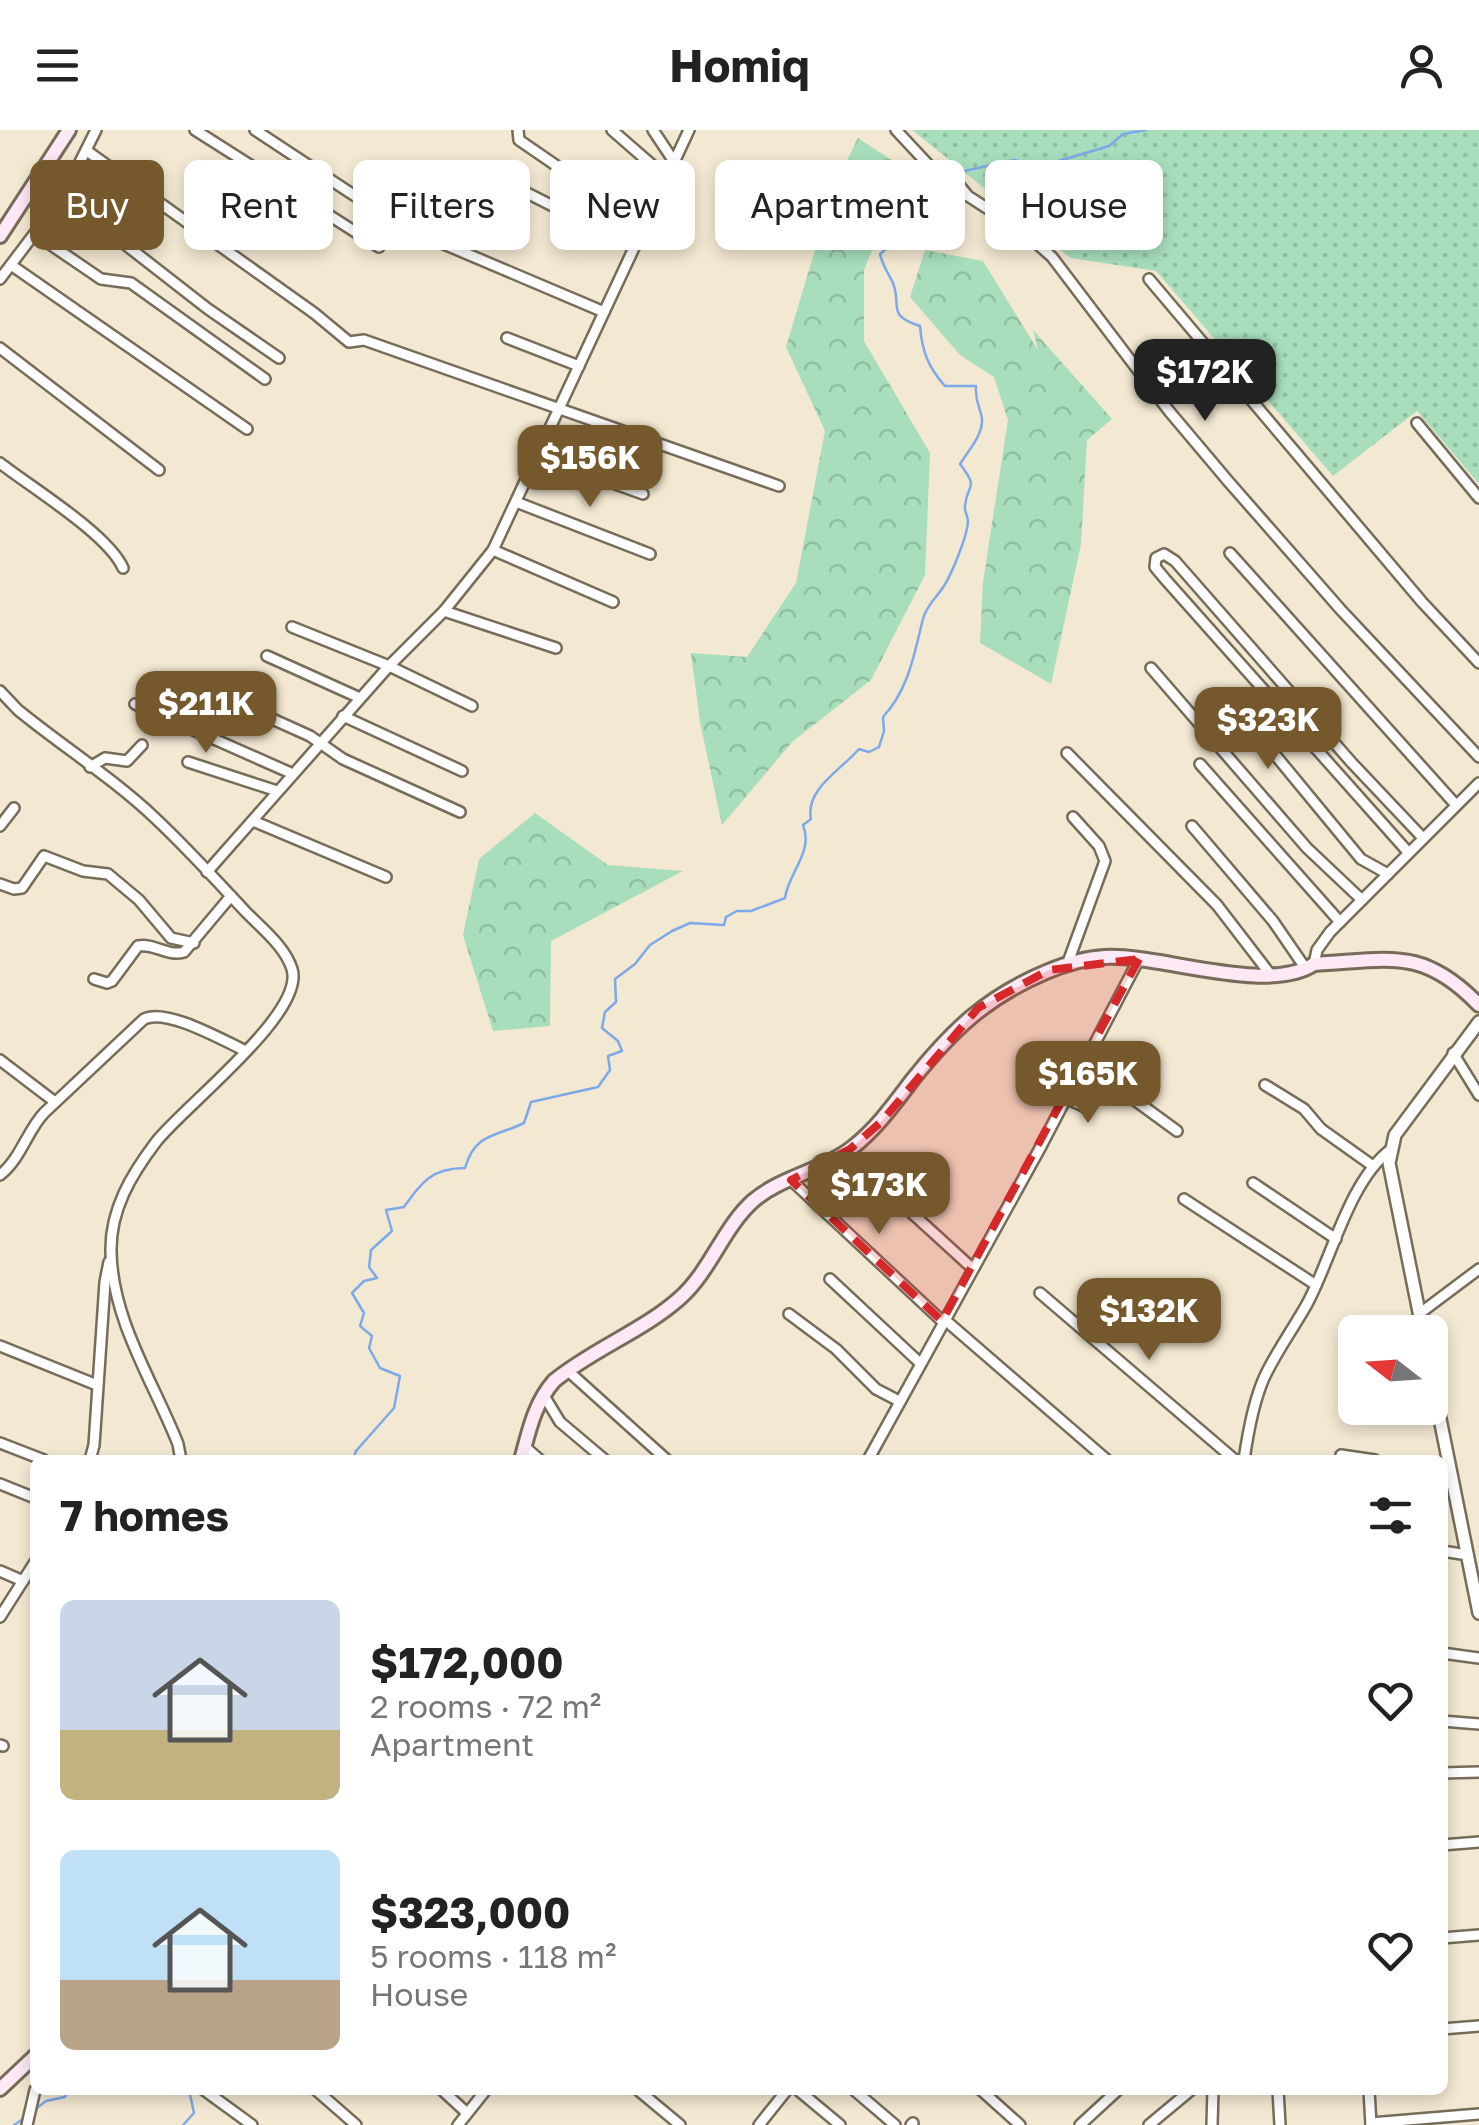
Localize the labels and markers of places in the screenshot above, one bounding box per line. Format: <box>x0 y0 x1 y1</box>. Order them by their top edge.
pin: $172K <box>1135 339 1275 424</box>
pin: $156K <box>520 425 660 510</box>
pin: $211K <box>136 671 276 756</box>
pin: $323K <box>1198 687 1338 772</box>
pin: $165K <box>1018 1041 1158 1126</box>
pin: $173K <box>809 1152 949 1237</box>
pin: $132K <box>1079 1278 1219 1363</box>

